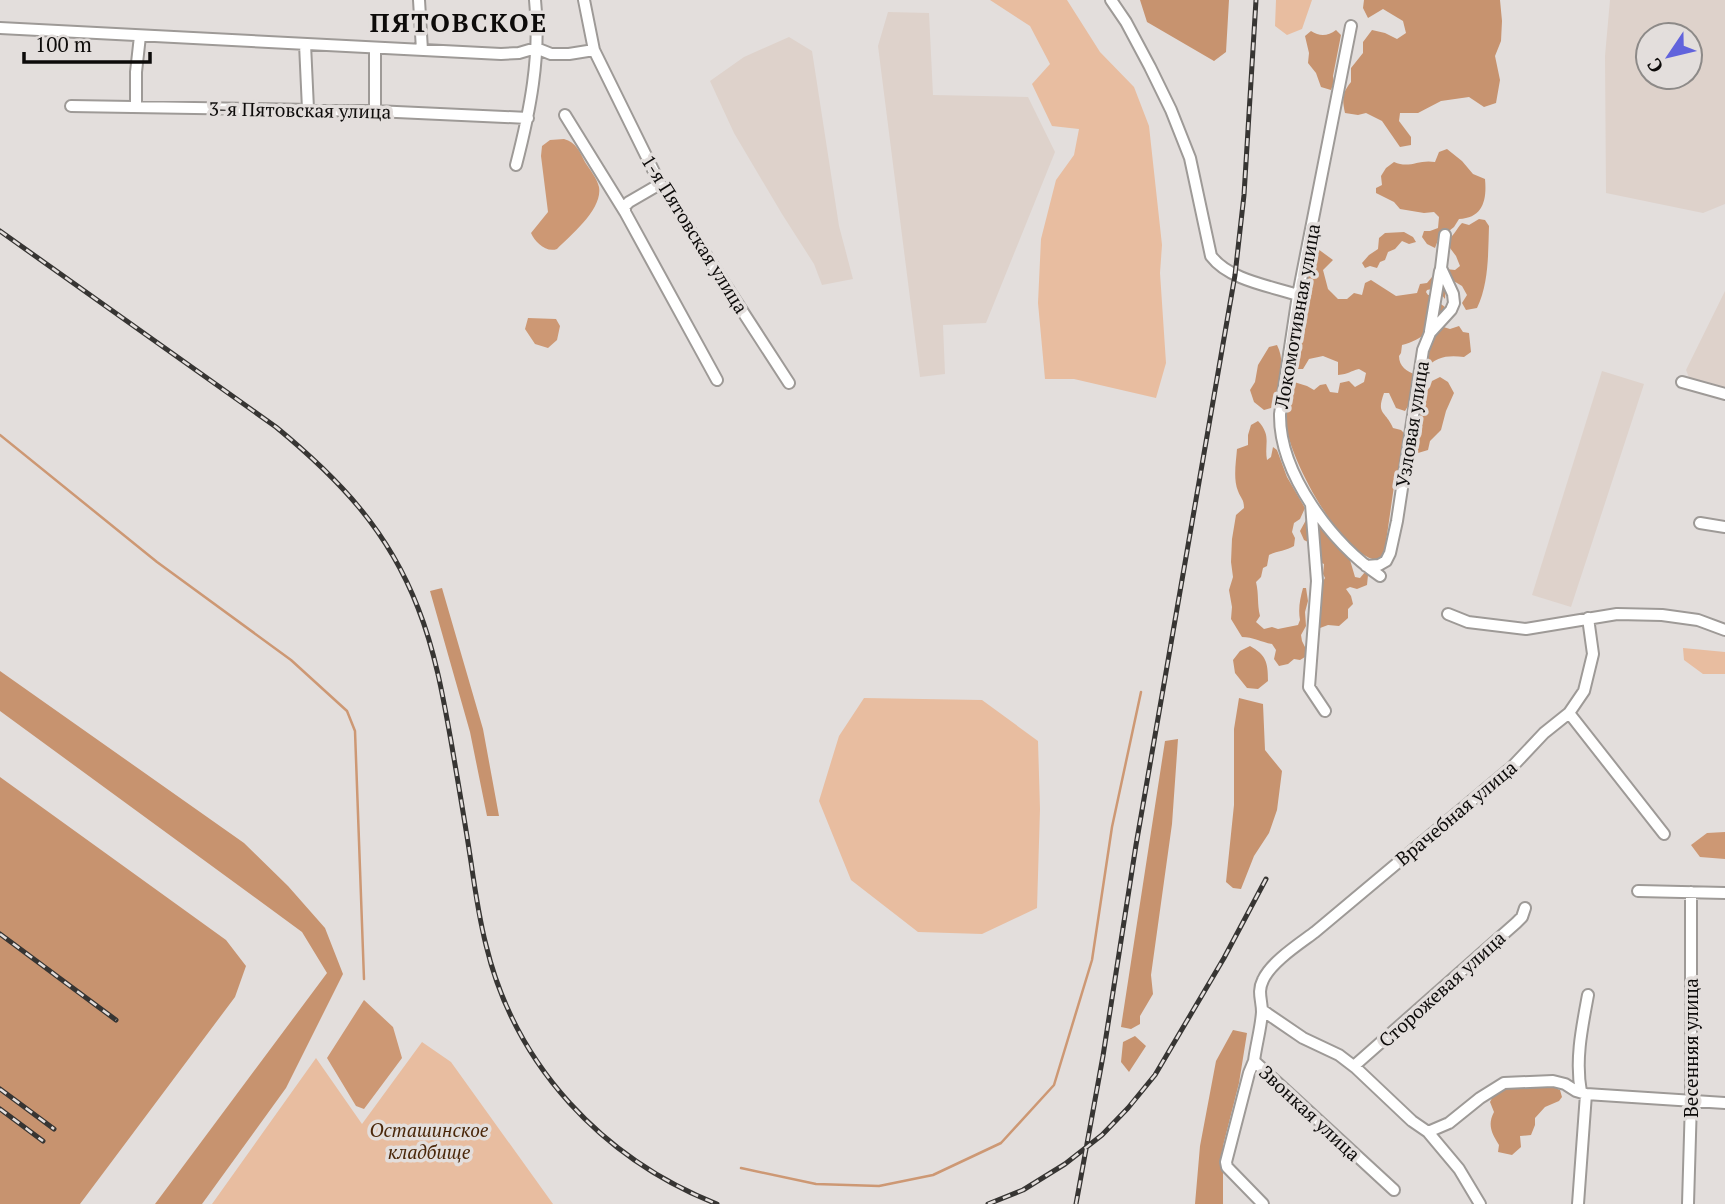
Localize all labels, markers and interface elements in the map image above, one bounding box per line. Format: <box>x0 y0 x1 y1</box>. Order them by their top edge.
district label: ПЯТОВСКОЕ <box>370 5 548 39</box>
scale bar <box>24 21 150 65</box>
north arrow <box>1634 21 1704 91</box>
text: 100 m <box>35 30 92 58</box>
text: С <box>1641 54 1668 78</box>
street label: 3-я Пятовская улица <box>209 95 392 124</box>
street label: 1-я Пятовская улица <box>637 150 755 318</box>
street label: Локомотивная улица <box>1268 221 1325 411</box>
street label: Узловая улица <box>1389 358 1434 489</box>
street label: Врачебная улица <box>1390 754 1522 871</box>
street label: Сторожевая улица <box>1373 925 1511 1052</box>
street label: Весенняя улица <box>1678 978 1703 1118</box>
street label: Звонкая улица <box>1254 1059 1367 1166</box>
park label: Осташинское кладбище <box>370 1117 489 1164</box>

